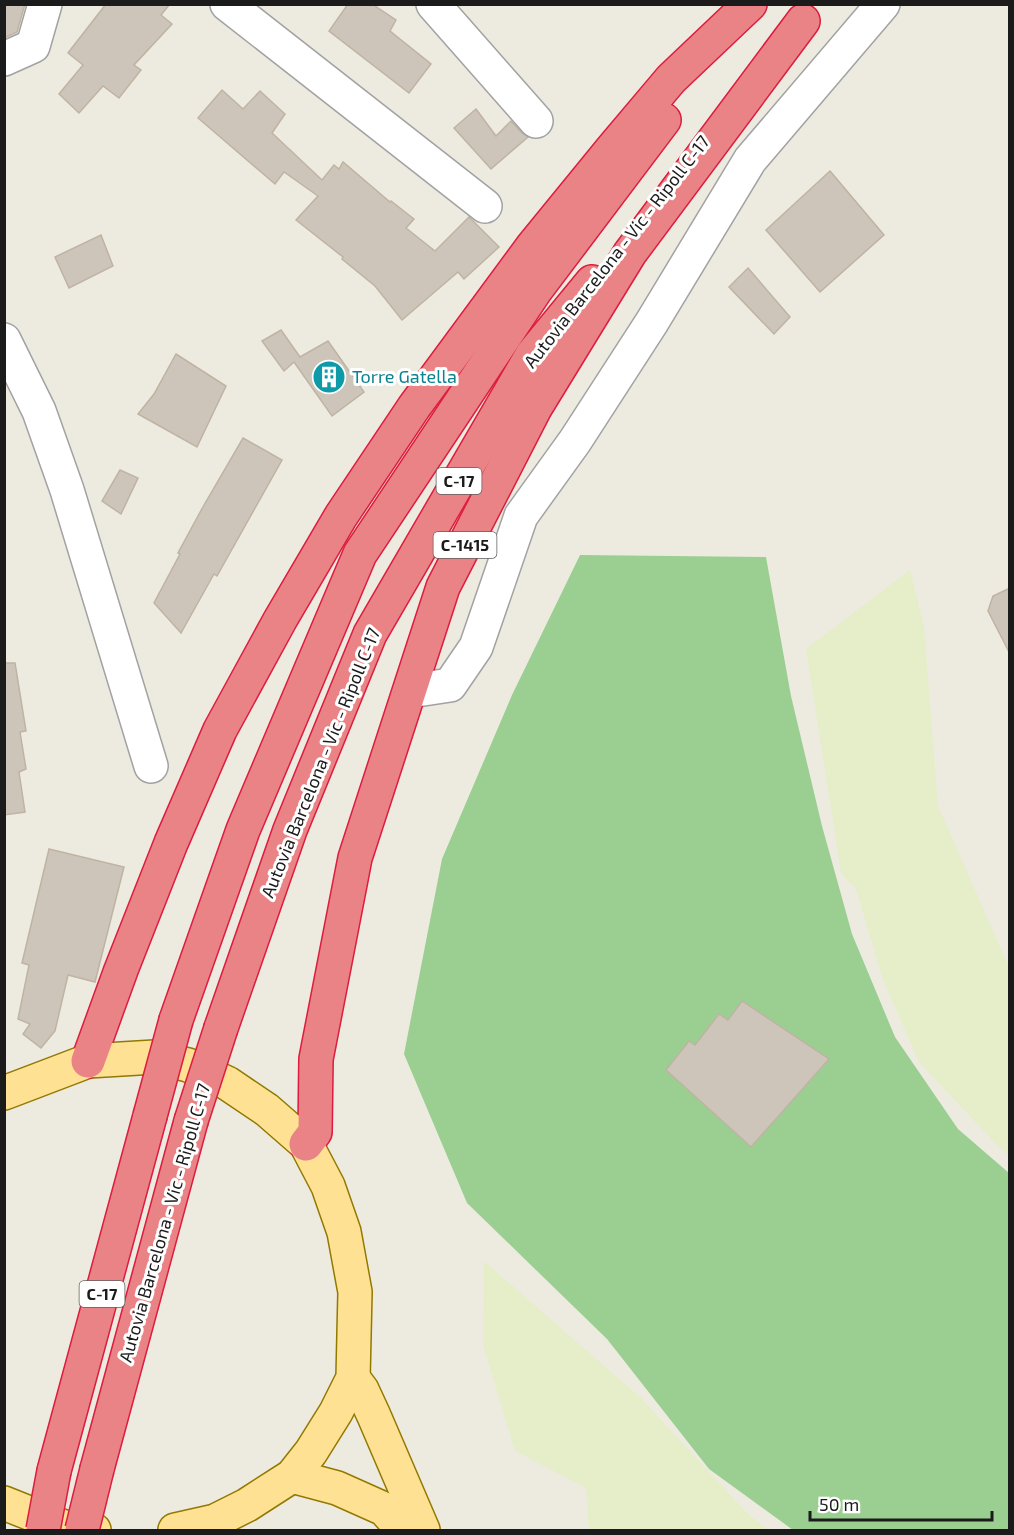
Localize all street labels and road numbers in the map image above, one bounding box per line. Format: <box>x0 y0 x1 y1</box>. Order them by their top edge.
street label: Autovia Barcelona - Vic - Ripoll C-17 <box>519 131 714 372</box>
road number: C-17 <box>436 468 482 494</box>
road number: C-1415 <box>434 532 496 558</box>
street label: Autovia Barcelona - Vic - Ripoll C-17 <box>256 624 384 901</box>
street label: Autovia Barcelona - Vic - Ripoll C-17 <box>114 1081 214 1365</box>
road number: C-17 <box>80 1281 124 1307</box>

